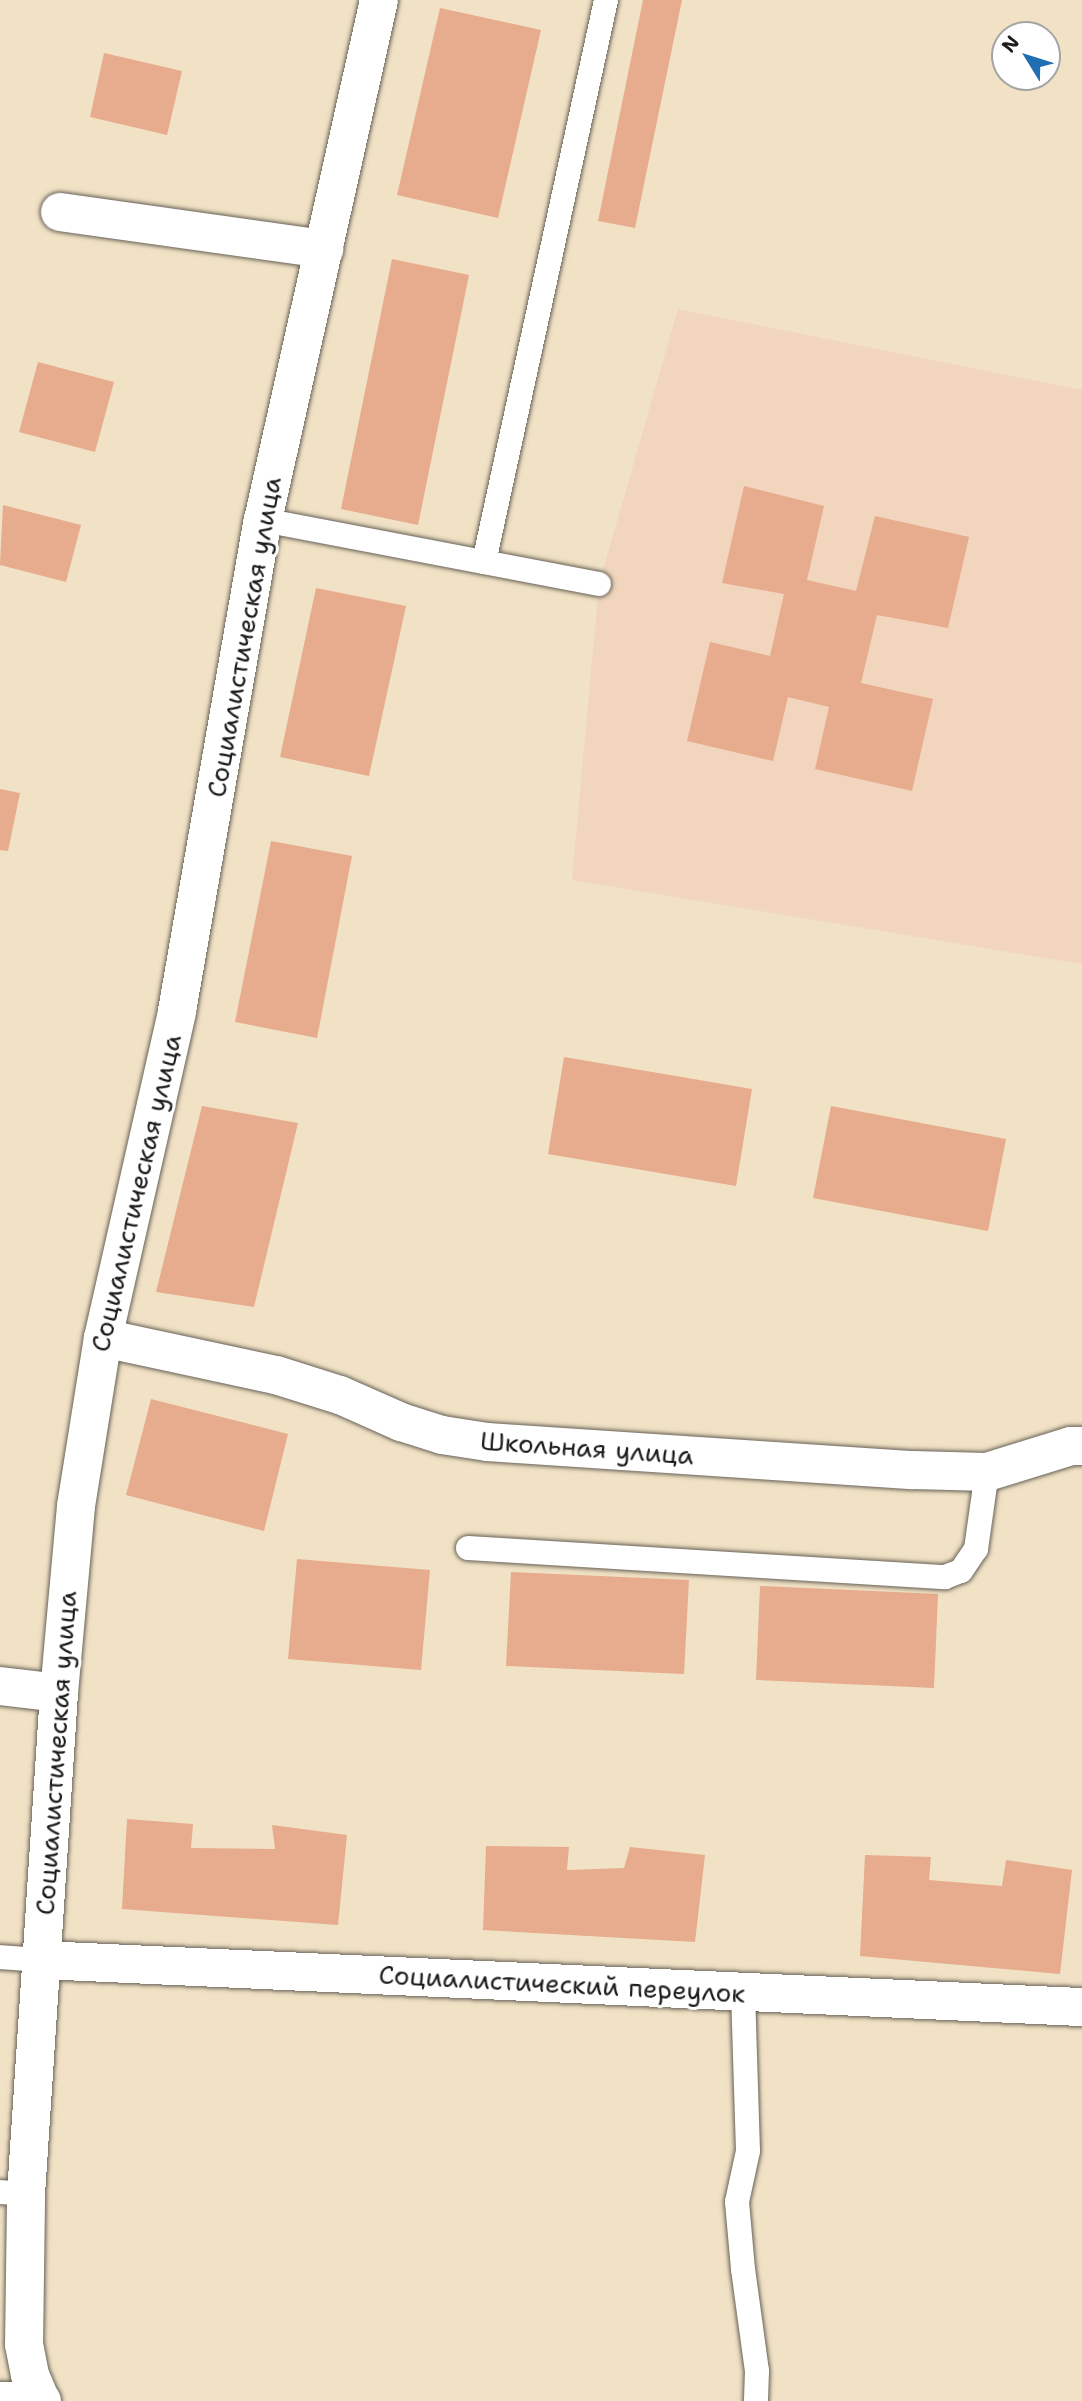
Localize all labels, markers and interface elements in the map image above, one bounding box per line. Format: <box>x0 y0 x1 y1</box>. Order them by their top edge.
north arrow <box>991 21 1061 91</box>
text: N <box>996 30 1025 58</box>
street label: Социалистическая улица <box>200 474 288 800</box>
street label: Социалистическая улица <box>84 1031 188 1355</box>
street label: Школьная улица <box>479 1425 695 1471</box>
street label: Социалистическая улица <box>29 1590 83 1916</box>
street label: Социалистический переулок <box>378 1959 746 2009</box>

